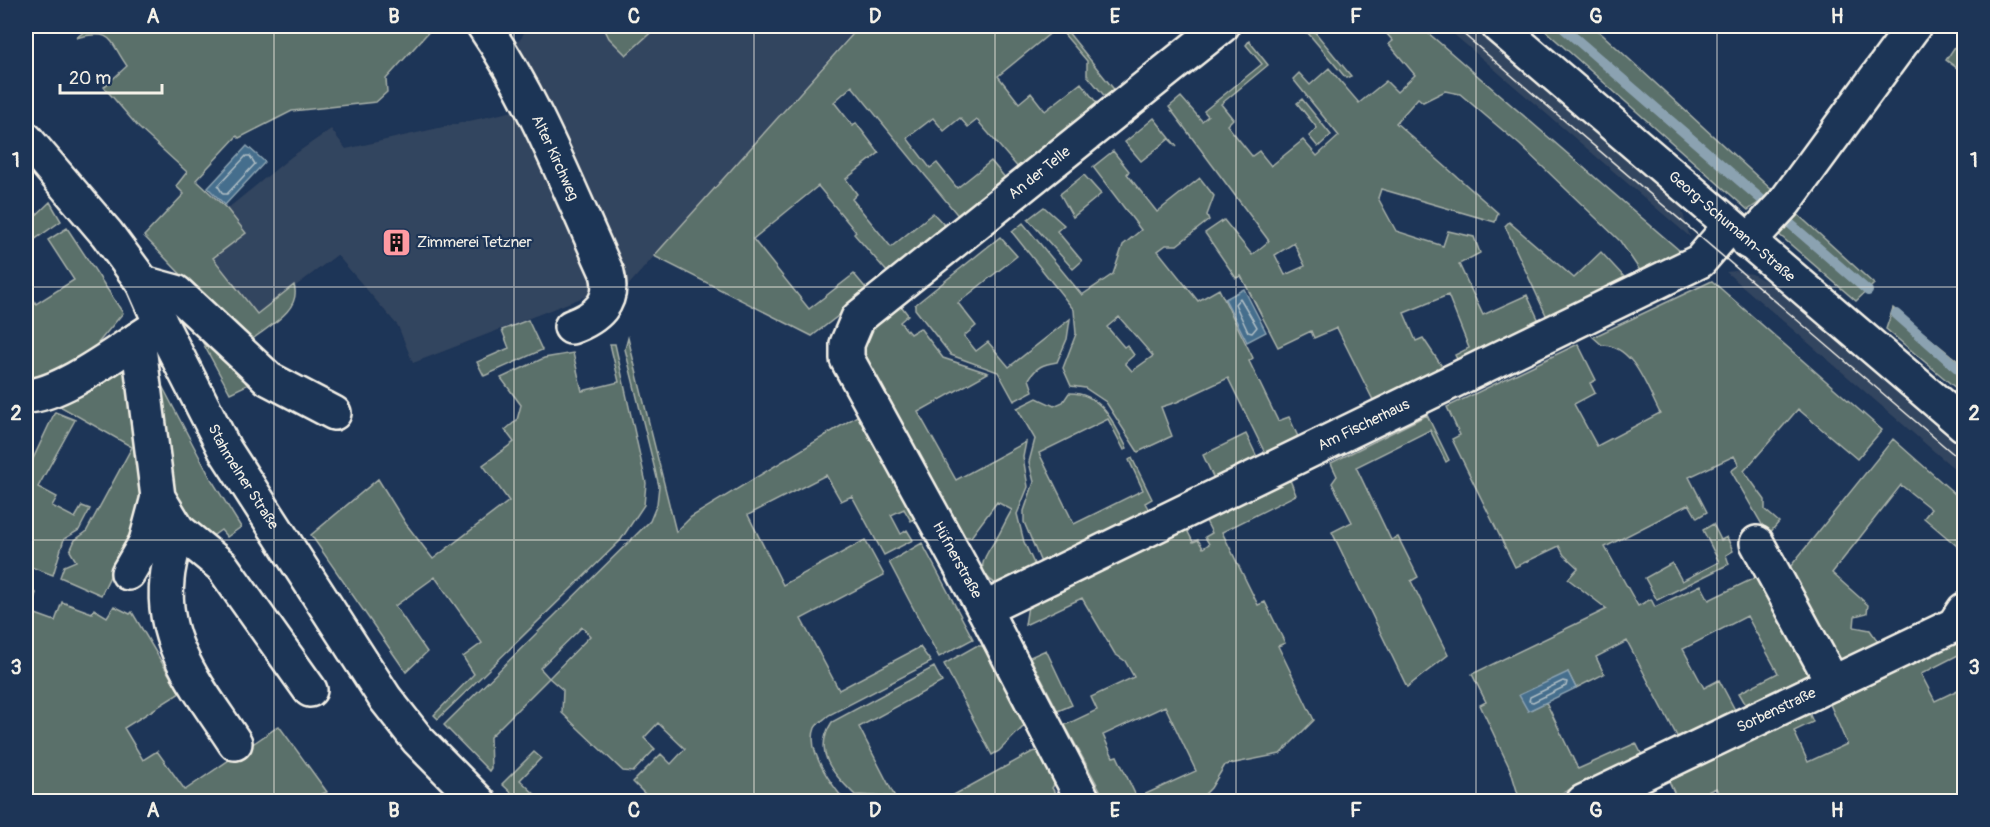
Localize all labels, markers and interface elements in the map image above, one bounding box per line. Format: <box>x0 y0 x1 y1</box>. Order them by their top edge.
text: A <box>147 4 160 29</box>
text: B <box>388 4 400 29</box>
text: C <box>628 4 640 29</box>
text: D <box>869 4 882 29</box>
text: E <box>1110 4 1121 29</box>
text: F <box>1350 4 1362 29</box>
text: G <box>1589 4 1603 29</box>
text: H <box>1831 4 1844 29</box>
scale bar <box>60 57 162 95</box>
text: 20 m <box>69 67 111 90</box>
street label: Alter Kirchweg <box>527 112 583 204</box>
street label: An der Telle <box>1004 142 1075 203</box>
text: 1 <box>12 148 20 173</box>
text: 1 <box>1970 148 1978 173</box>
street label: Georg-Schumann-Straße <box>1665 167 1800 286</box>
building icon: Zimmerei Tetzner <box>380 226 412 258</box>
place label: Zimmerei Tetzner <box>417 233 533 252</box>
street label: Am Fischerhaus <box>1314 394 1413 455</box>
text: 2 <box>10 401 22 426</box>
text: 2 <box>1968 401 1980 426</box>
street label: Stahmelner Straße <box>204 421 283 533</box>
street label: Hüfnerstraße <box>928 518 986 602</box>
text: 3 <box>10 655 22 680</box>
text: 3 <box>1968 655 1980 680</box>
street label: Sorbenstraße <box>1733 683 1819 737</box>
text: A <box>147 798 160 823</box>
text: B <box>388 798 400 823</box>
text: C <box>628 798 640 823</box>
text: D <box>869 798 882 823</box>
text: E <box>1110 798 1121 823</box>
text: F <box>1350 798 1362 823</box>
text: G <box>1589 798 1603 823</box>
text: H <box>1831 798 1844 823</box>

